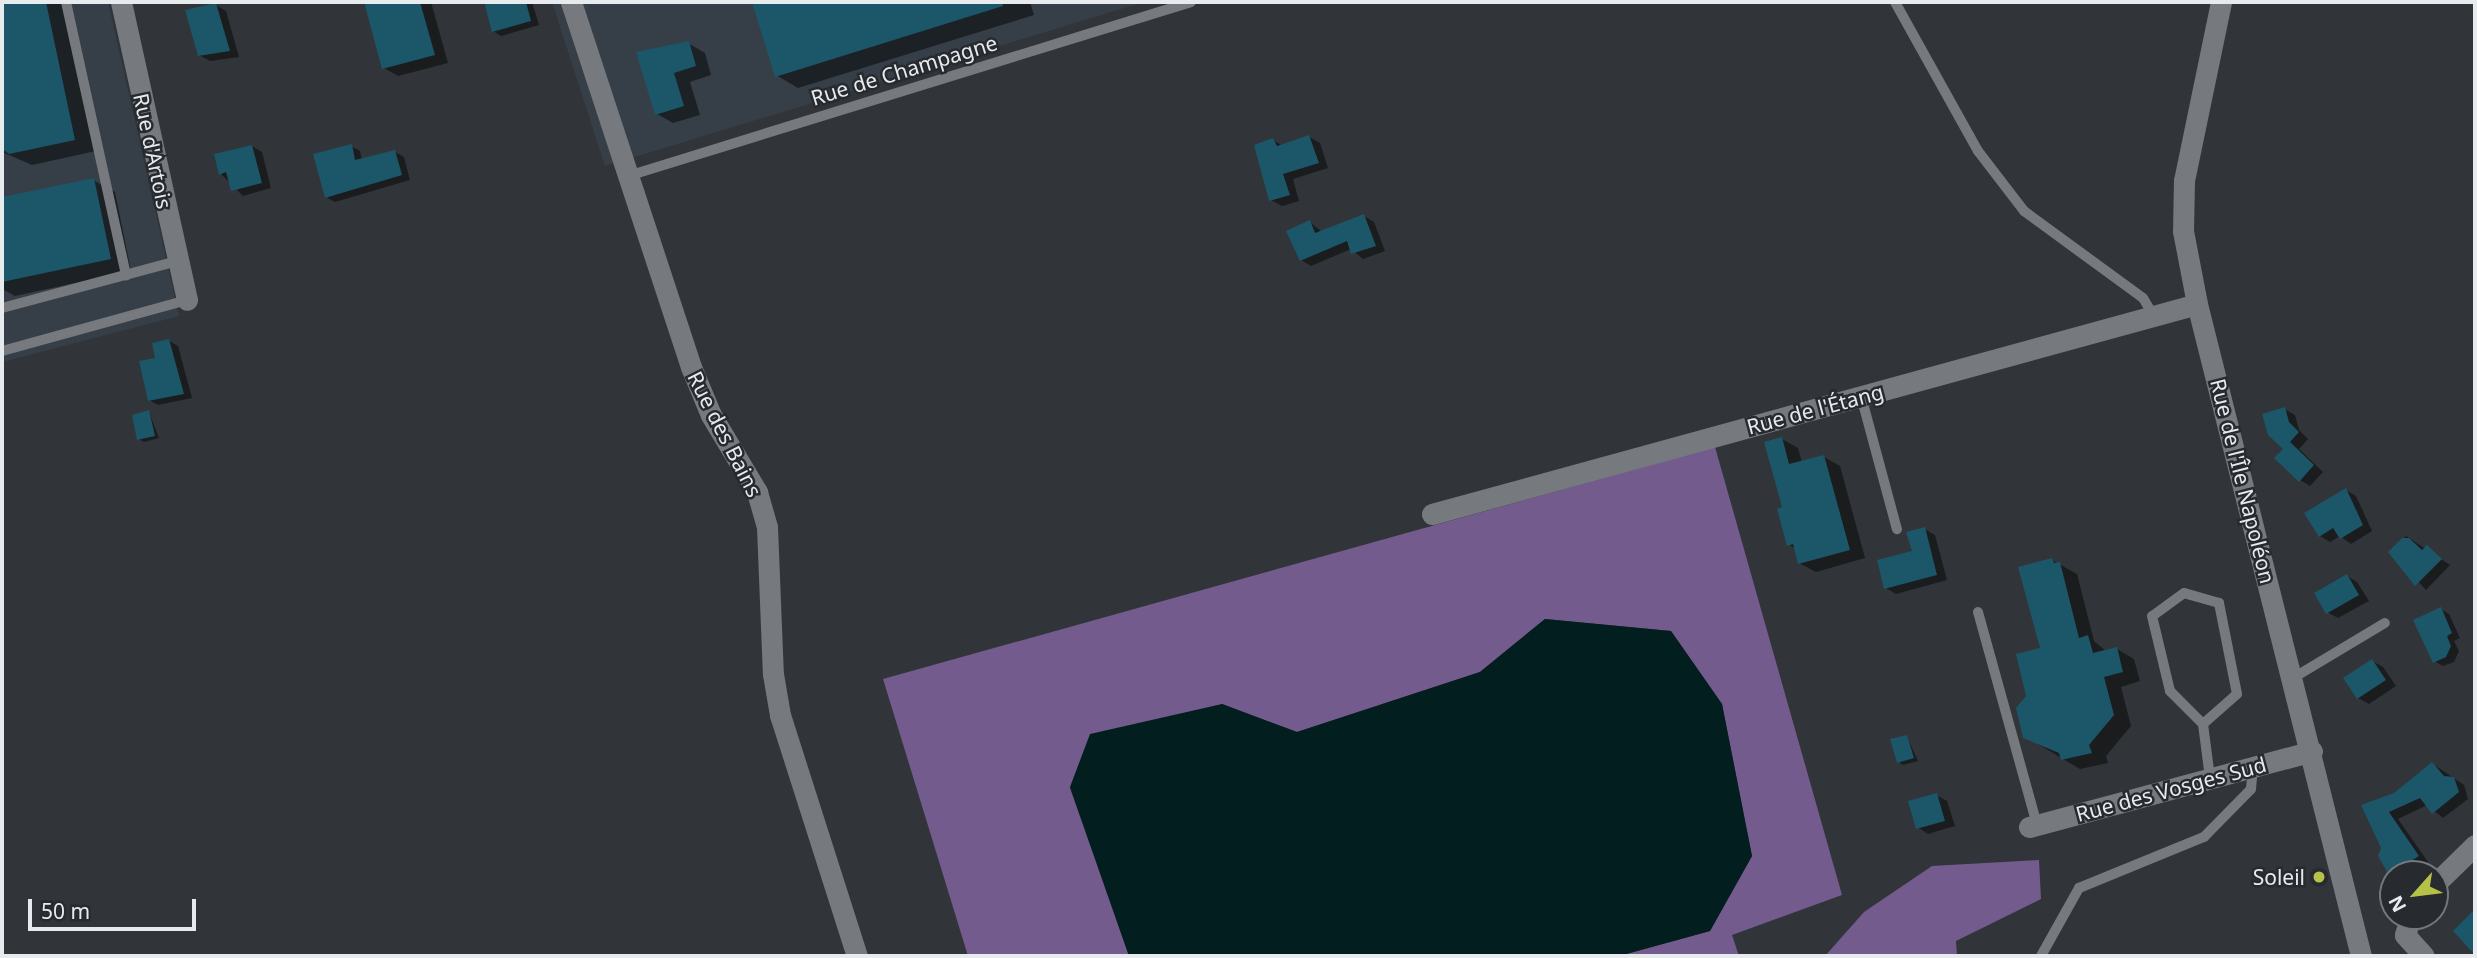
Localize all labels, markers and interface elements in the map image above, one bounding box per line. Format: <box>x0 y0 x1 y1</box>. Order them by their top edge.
street label: Rue de Champagne <box>808 30 1000 110</box>
street label: Rue d'Artois <box>128 91 178 211</box>
street label: Rue des Bains <box>683 367 767 501</box>
street label: Rue de l'Île Napoléon <box>2205 376 2281 586</box>
street label: Rue de l'Étang <box>1744 379 1886 439</box>
street label: Rue des Vosges Sud <box>2073 751 2269 827</box>
north arrow <box>2379 860 2449 930</box>
place label: Soleil <box>2253 864 2305 890</box>
marker: Soleil <box>2311 869 2327 885</box>
scale bar <box>32 884 200 928</box>
text: N <box>2382 891 2412 917</box>
text: 50 m <box>41 897 90 925</box>

